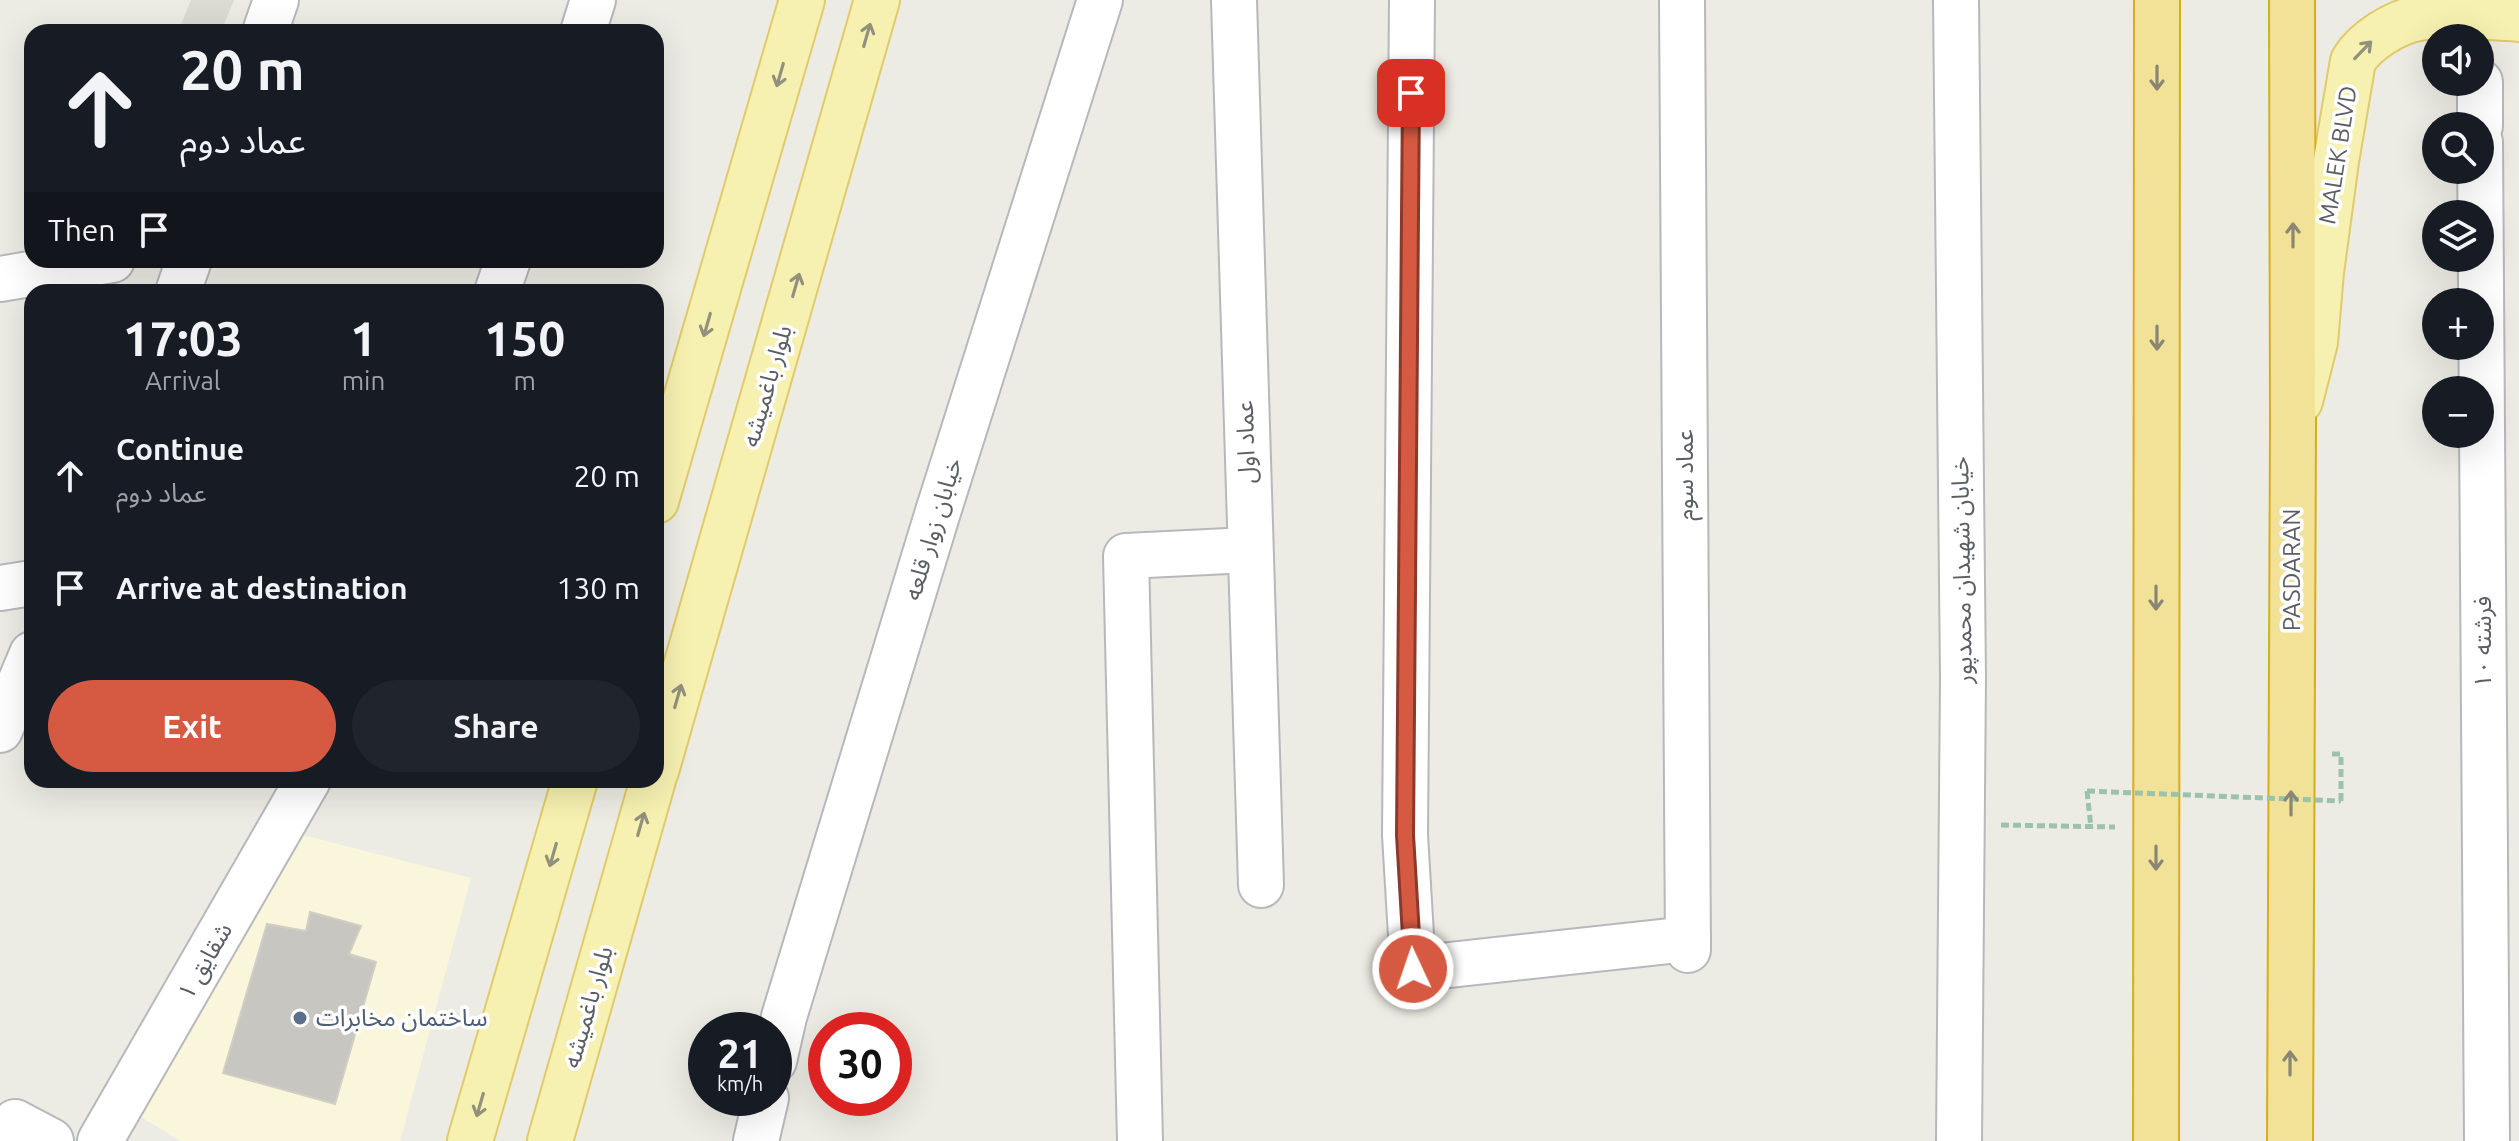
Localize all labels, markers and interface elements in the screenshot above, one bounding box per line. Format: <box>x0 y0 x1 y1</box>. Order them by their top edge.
one-way arrow <box>861 23 876 48</box>
map controls <box>2422 24 2494 448</box>
button: sound <box>2422 24 2494 96</box>
text: 20 m <box>180 38 305 101</box>
one-way arrow <box>2353 40 2372 60</box>
icon: ahead <box>48 56 152 160</box>
pin <box>1377 59 1445 127</box>
one-way arrow <box>772 61 787 87</box>
one-way arrow <box>2149 64 2165 91</box>
icon: arrive <box>1389 71 1433 115</box>
street label: MALEK BLVD <box>2313 84 2362 226</box>
button: search <box>2422 112 2494 184</box>
text: عماد دوم <box>180 119 306 160</box>
button: layers <box>2422 200 2494 272</box>
icon: arrive <box>132 208 176 252</box>
text: Then <box>48 213 116 247</box>
one-way arrow <box>2285 222 2301 249</box>
one-way arrow <box>789 272 804 298</box>
button: + <box>2422 288 2494 360</box>
text: 17:03 <box>123 311 243 365</box>
text: 1 <box>350 311 377 365</box>
text: 150 <box>484 311 565 365</box>
one-way arrow <box>699 311 714 337</box>
street label: بلوار باغمیشه <box>736 322 798 450</box>
one-way arrow <box>2149 324 2165 351</box>
text: Arrival <box>145 366 221 395</box>
text: min <box>342 366 385 395</box>
text: m <box>513 366 536 395</box>
button: − <box>2422 376 2494 448</box>
street label: عماد اول <box>1231 400 1261 484</box>
street label: عماد سوم <box>1671 429 1703 521</box>
text: Continue <box>116 432 244 466</box>
icon: ahead <box>48 454 92 498</box>
street label: خیابان زوار قلعه <box>898 455 968 603</box>
street label: خیابان شهیدان محمدپور <box>1946 456 1979 685</box>
text: 20 m <box>573 459 640 493</box>
text: عماد دوم <box>116 478 207 507</box>
street label: PASDARAN <box>2278 509 2305 631</box>
icon: arrive <box>48 566 92 610</box>
text: Arrive at destination <box>116 571 408 605</box>
text: 130 m <box>556 571 640 605</box>
one-way arrow <box>2148 584 2164 611</box>
street label: فرشته ۱۰ <box>2469 596 2497 688</box>
button: Exit <box>48 680 336 772</box>
button: Share <box>352 680 640 772</box>
one-way arrow <box>671 684 686 710</box>
one-way arrow <box>2283 790 2299 817</box>
one-way arrow <box>634 811 649 837</box>
one-way arrow <box>545 841 560 867</box>
one-way arrow <box>2148 844 2164 871</box>
street label: شقایق ۱ <box>172 918 239 1005</box>
position arrow <box>1371 927 1455 1011</box>
street label: بلوار باغمیشه <box>557 943 619 1071</box>
place label: ساختمان مخابرات <box>316 1004 487 1032</box>
marker: ساختمان مخابرات <box>291 1009 309 1027</box>
speed limit sign: 30 <box>808 1012 912 1116</box>
text: 21 <box>717 1031 763 1076</box>
one-way arrow <box>2282 1050 2298 1077</box>
text: km/h <box>717 1072 763 1095</box>
one-way arrow <box>472 1091 487 1117</box>

